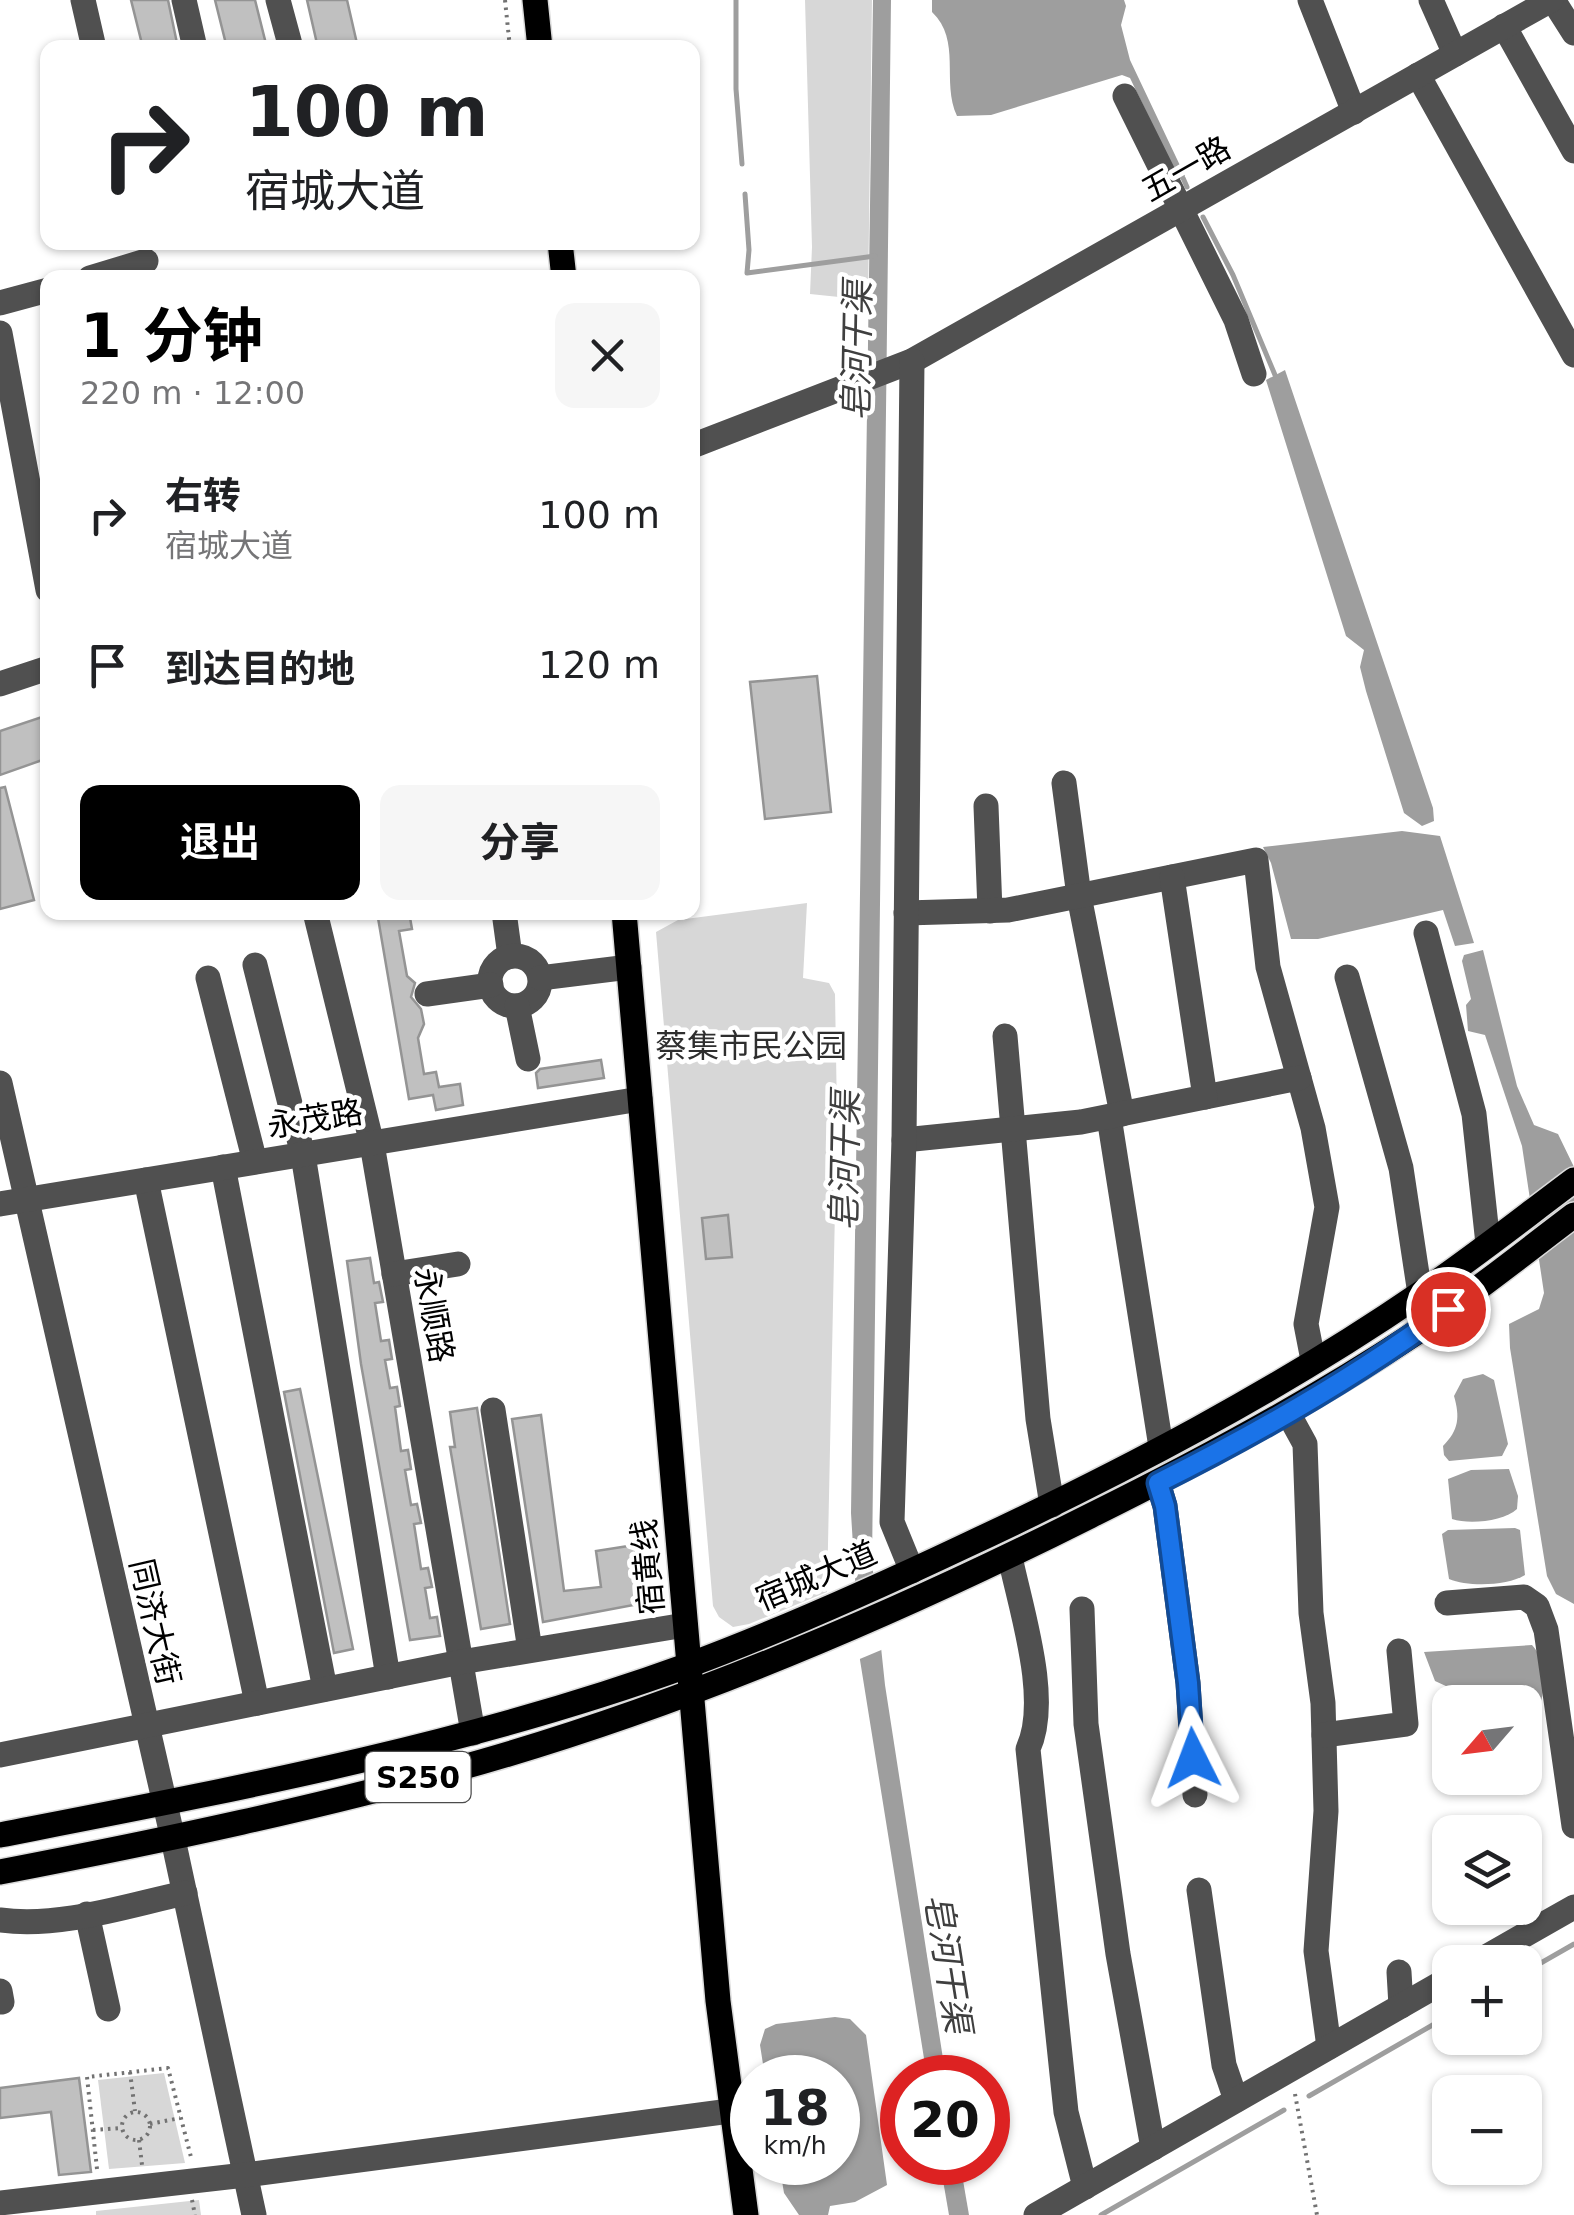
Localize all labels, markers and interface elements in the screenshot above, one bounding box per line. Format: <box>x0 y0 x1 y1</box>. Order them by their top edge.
text: 100 m <box>245 71 488 153</box>
icon: right <box>80 80 210 210</box>
street label: 五一路 <box>1135 129 1237 209</box>
text: 宿城大道 <box>245 165 425 218</box>
water label: 皂河干渠 <box>836 276 878 421</box>
text: 1 分钟 <box>80 301 263 371</box>
button: close <box>555 303 660 408</box>
text: 220 m · 12:00 <box>80 374 305 412</box>
text: 右转 <box>165 474 241 518</box>
icon: right <box>80 488 135 543</box>
text: 100 m <box>538 493 660 537</box>
text: 宿城大道 <box>165 527 293 565</box>
icon: arrive <box>80 638 135 693</box>
text: 120 m <box>538 643 660 687</box>
text: 到达目的地 <box>165 647 355 691</box>
button: 退出 <box>80 785 360 900</box>
button: 分享 <box>380 785 660 900</box>
park label: 蔡集市民公园 <box>655 1027 847 1065</box>
water label: 皂河干渠 <box>824 1086 866 1231</box>
street label: 永茂路 <box>265 1093 365 1145</box>
street label: 永顺路 <box>407 1264 461 1366</box>
pin <box>1406 1267 1491 1352</box>
icon: arrive <box>1421 1282 1476 1337</box>
street label: 宿黄线 <box>625 1518 671 1616</box>
street label: 宿城大道 <box>750 1534 882 1618</box>
street label: 同济大街 <box>122 1555 188 1689</box>
north arrow <box>1432 1685 1542 1795</box>
map controls <box>1432 1685 1542 2185</box>
position arrow <box>1141 1706 1245 1810</box>
road number: S250 <box>366 1752 470 1802</box>
button: layers <box>1432 1815 1542 1925</box>
water label: 皂河干渠 <box>917 1891 979 2040</box>
button: + <box>1432 1945 1542 2055</box>
speed limit sign: 20 <box>880 2055 1010 2185</box>
button: − <box>1432 2075 1542 2185</box>
text: 18 <box>760 2079 830 2137</box>
text: km/h <box>763 2131 827 2160</box>

